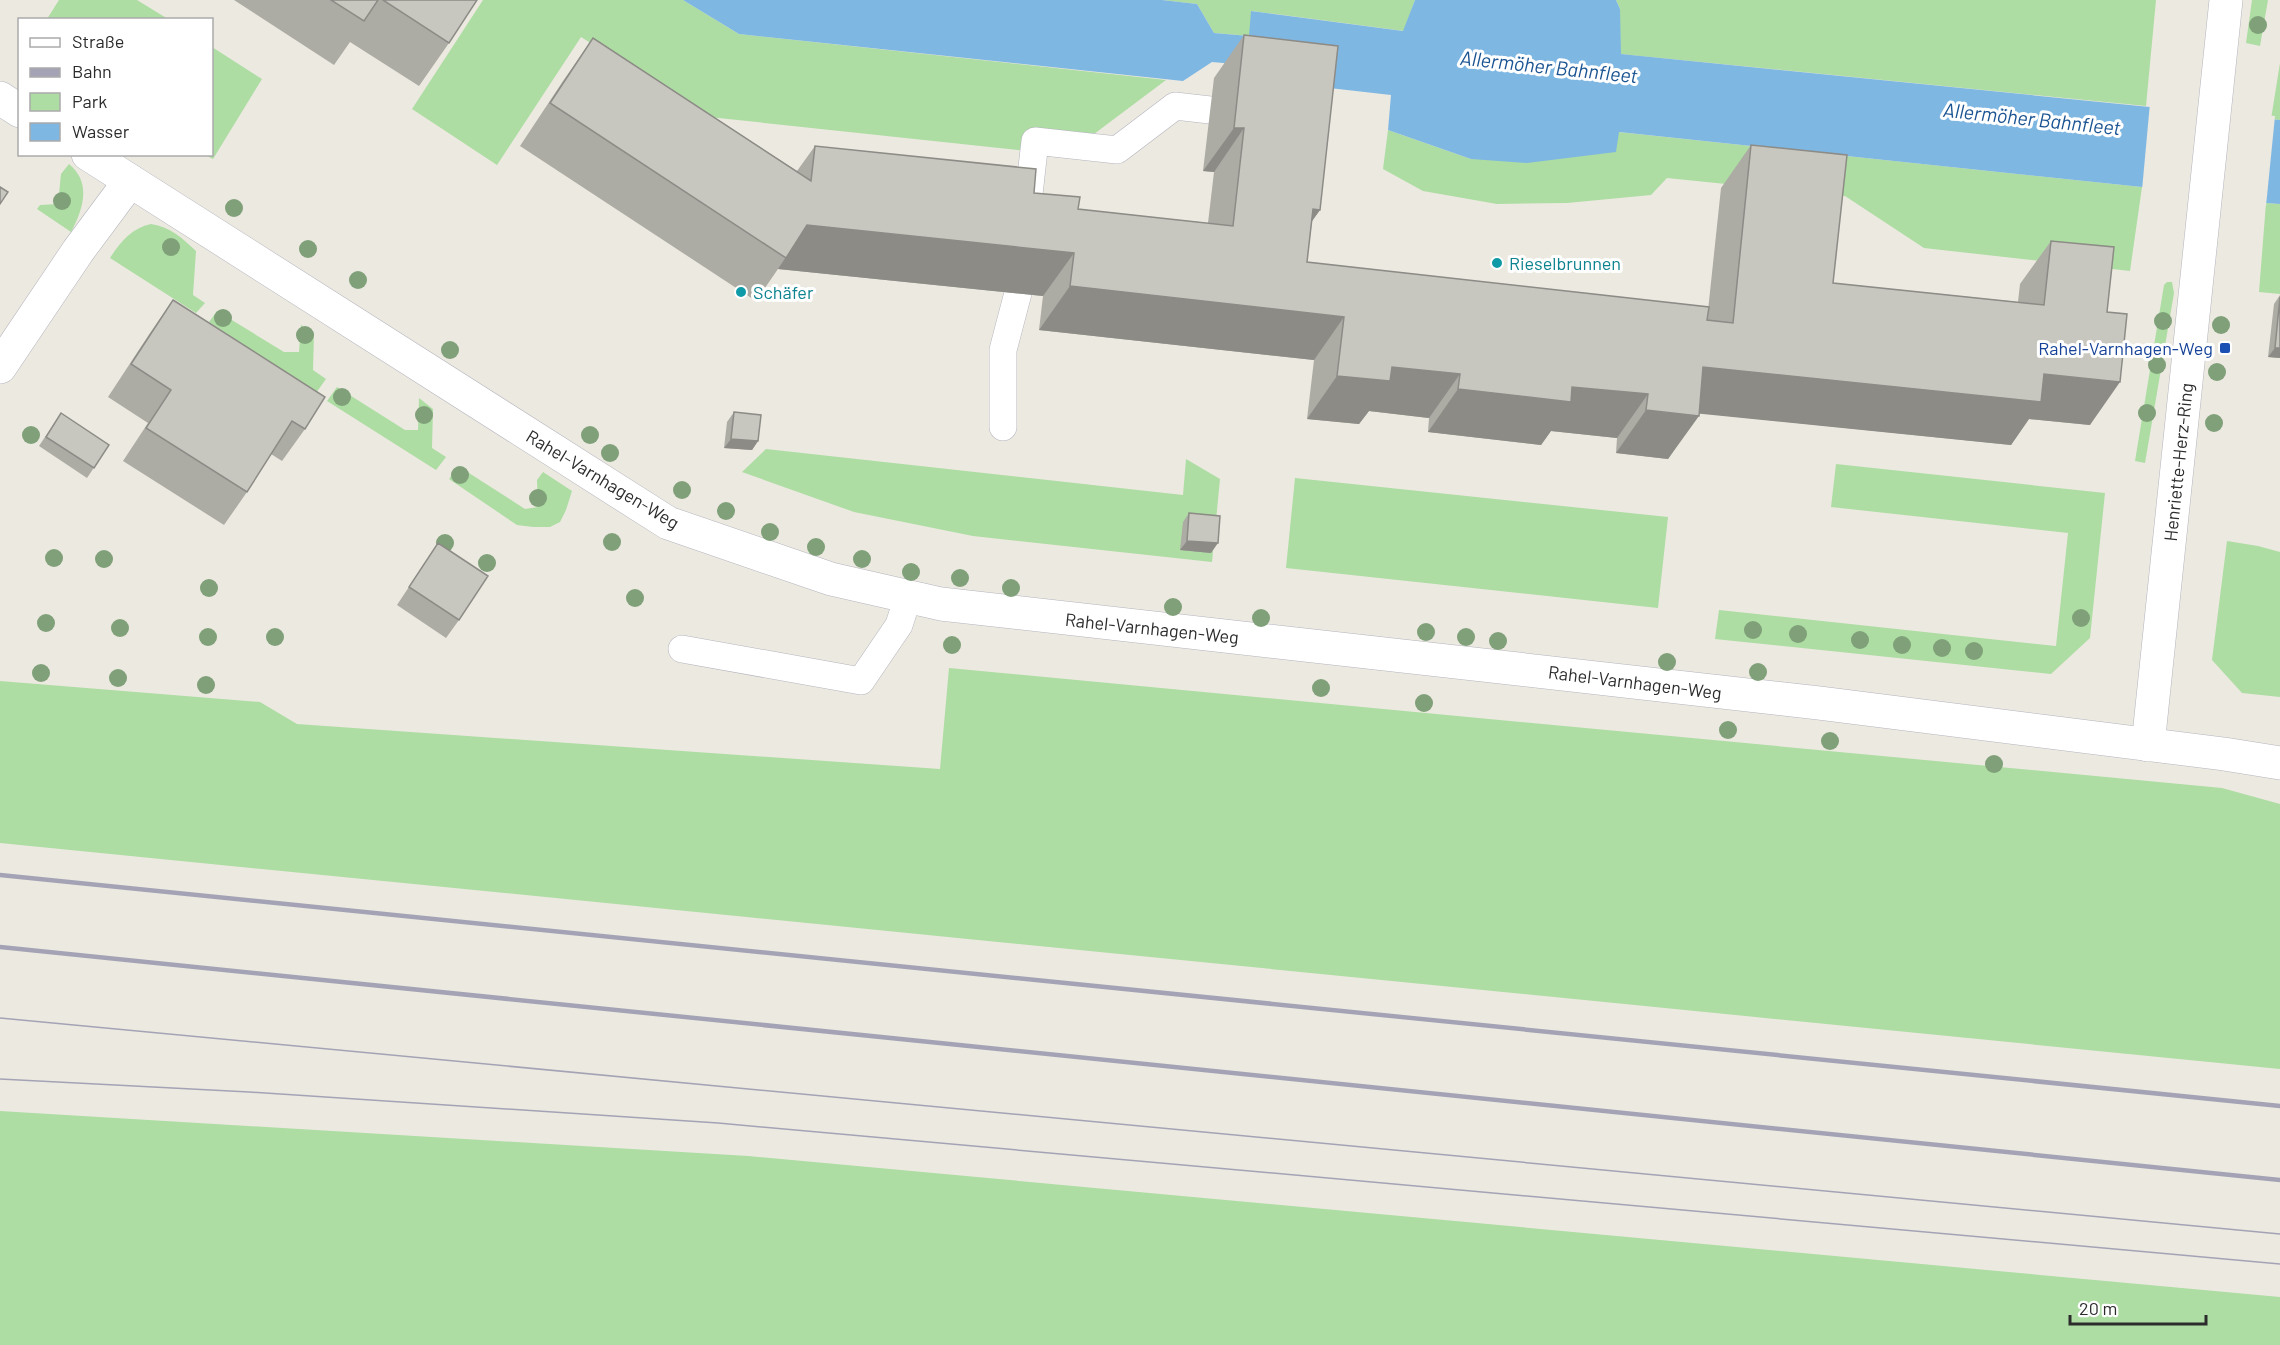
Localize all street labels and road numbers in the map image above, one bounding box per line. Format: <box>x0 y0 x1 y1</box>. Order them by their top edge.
street label: Henriette-Herz-Ring <box>2159 382 2197 542</box>
street label: Rahel-Varnhagen-Weg <box>522 425 684 533</box>
street label: Rahel-Varnhagen-Weg <box>1064 608 1240 648</box>
street label: Rahel-Varnhagen-Weg <box>1547 660 1723 704</box>

